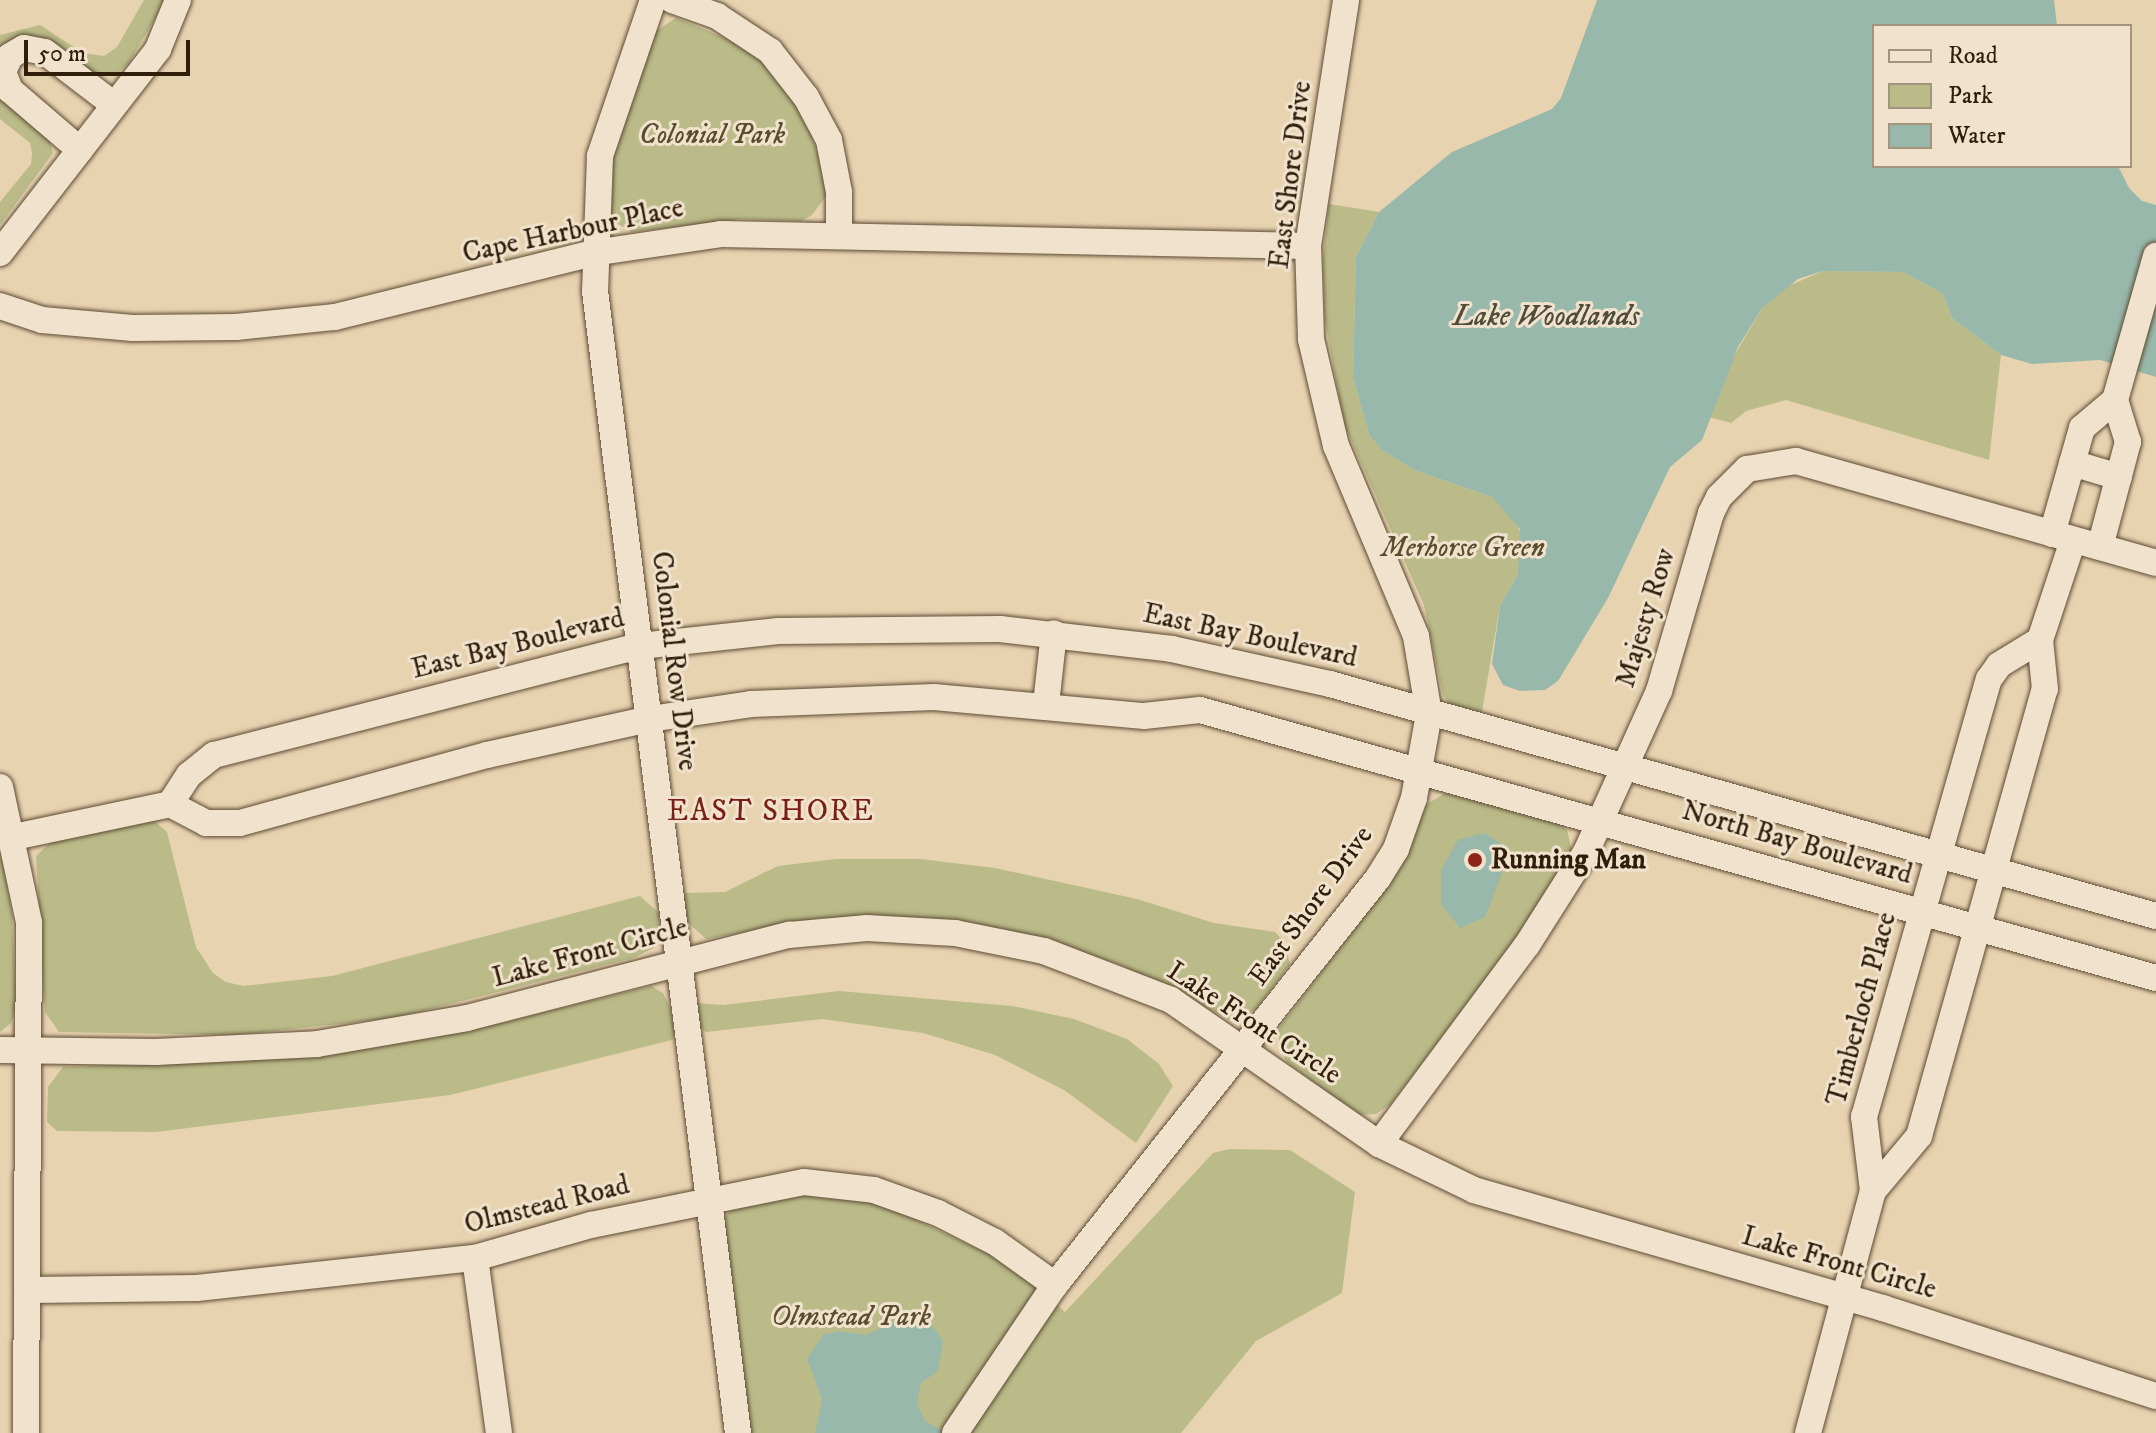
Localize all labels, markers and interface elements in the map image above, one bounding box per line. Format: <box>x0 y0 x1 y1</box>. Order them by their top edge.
scale bar <box>28 24 194 74</box>
legend <box>1872 24 2132 168</box>
text: 50 m <box>38 39 86 69</box>
text: Road <box>1948 41 1998 71</box>
street label: East Shore Drive <box>1263 79 1319 271</box>
text: Park <box>1948 81 1993 111</box>
park label: Colonial Park <box>639 118 785 152</box>
text: Water <box>1948 121 2005 151</box>
street label: Cape Harbour Place <box>460 191 686 271</box>
water label: Lake Woodlands <box>1453 299 1639 335</box>
park label: Merhorse Green <box>1381 531 1545 565</box>
street label: Majesty Row <box>1609 545 1683 691</box>
street label: Colonial Row Drive <box>644 550 704 772</box>
street label: East Bay Boulevard <box>1140 597 1360 675</box>
street label: East Bay Boulevard <box>408 601 628 687</box>
district label: EAST SHORE <box>667 794 875 830</box>
street label: North Bay Boulevard <box>1678 794 1916 892</box>
street label: East Shore Drive <box>1242 820 1380 992</box>
place label: Running Man <box>1491 843 1646 877</box>
marker: Running Man <box>1466 851 1484 869</box>
street label: Timberloch Place <box>1820 909 1904 1109</box>
street label: Lake Front Circle <box>489 911 691 995</box>
street label: Lake Front Circle <box>1161 954 1347 1092</box>
street label: Olmstead Road <box>461 1168 633 1242</box>
street label: Lake Front Circle <box>1738 1219 1940 1307</box>
park label: Olmstead Park <box>771 1300 931 1334</box>

